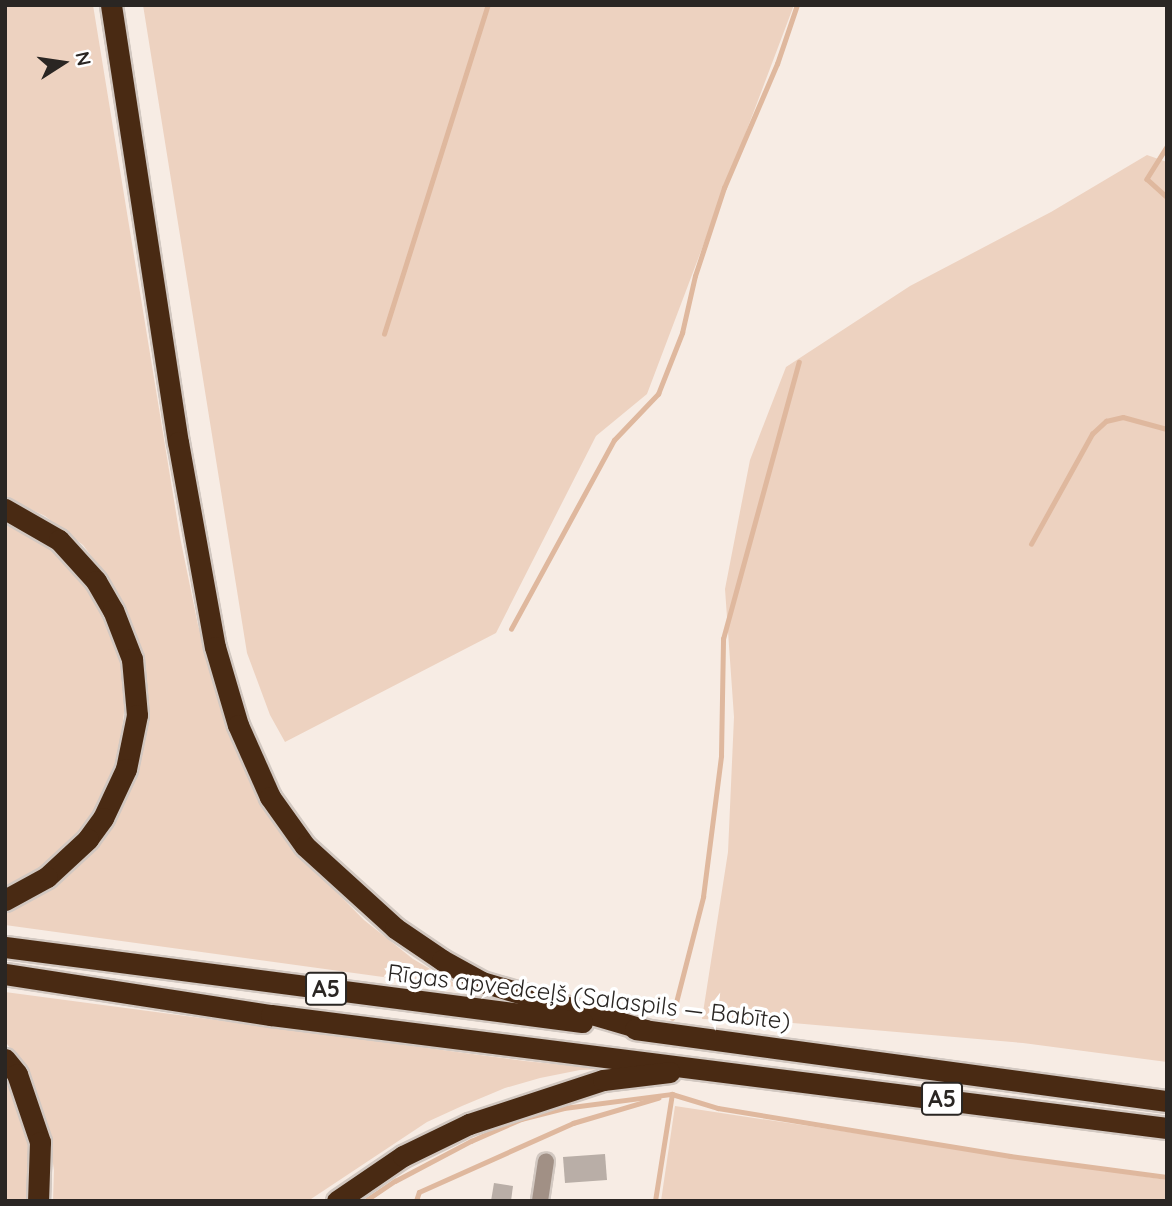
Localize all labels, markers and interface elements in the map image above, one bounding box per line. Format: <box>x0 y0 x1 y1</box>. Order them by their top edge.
north arrow <box>28 28 98 98</box>
text: N <box>70 49 97 68</box>
street label: Rīgas apvedceļš (Salaspils — Babīte) <box>386 958 792 1036</box>
road number: A5 <box>305 970 347 1008</box>
road number: A5 <box>921 1080 963 1118</box>

